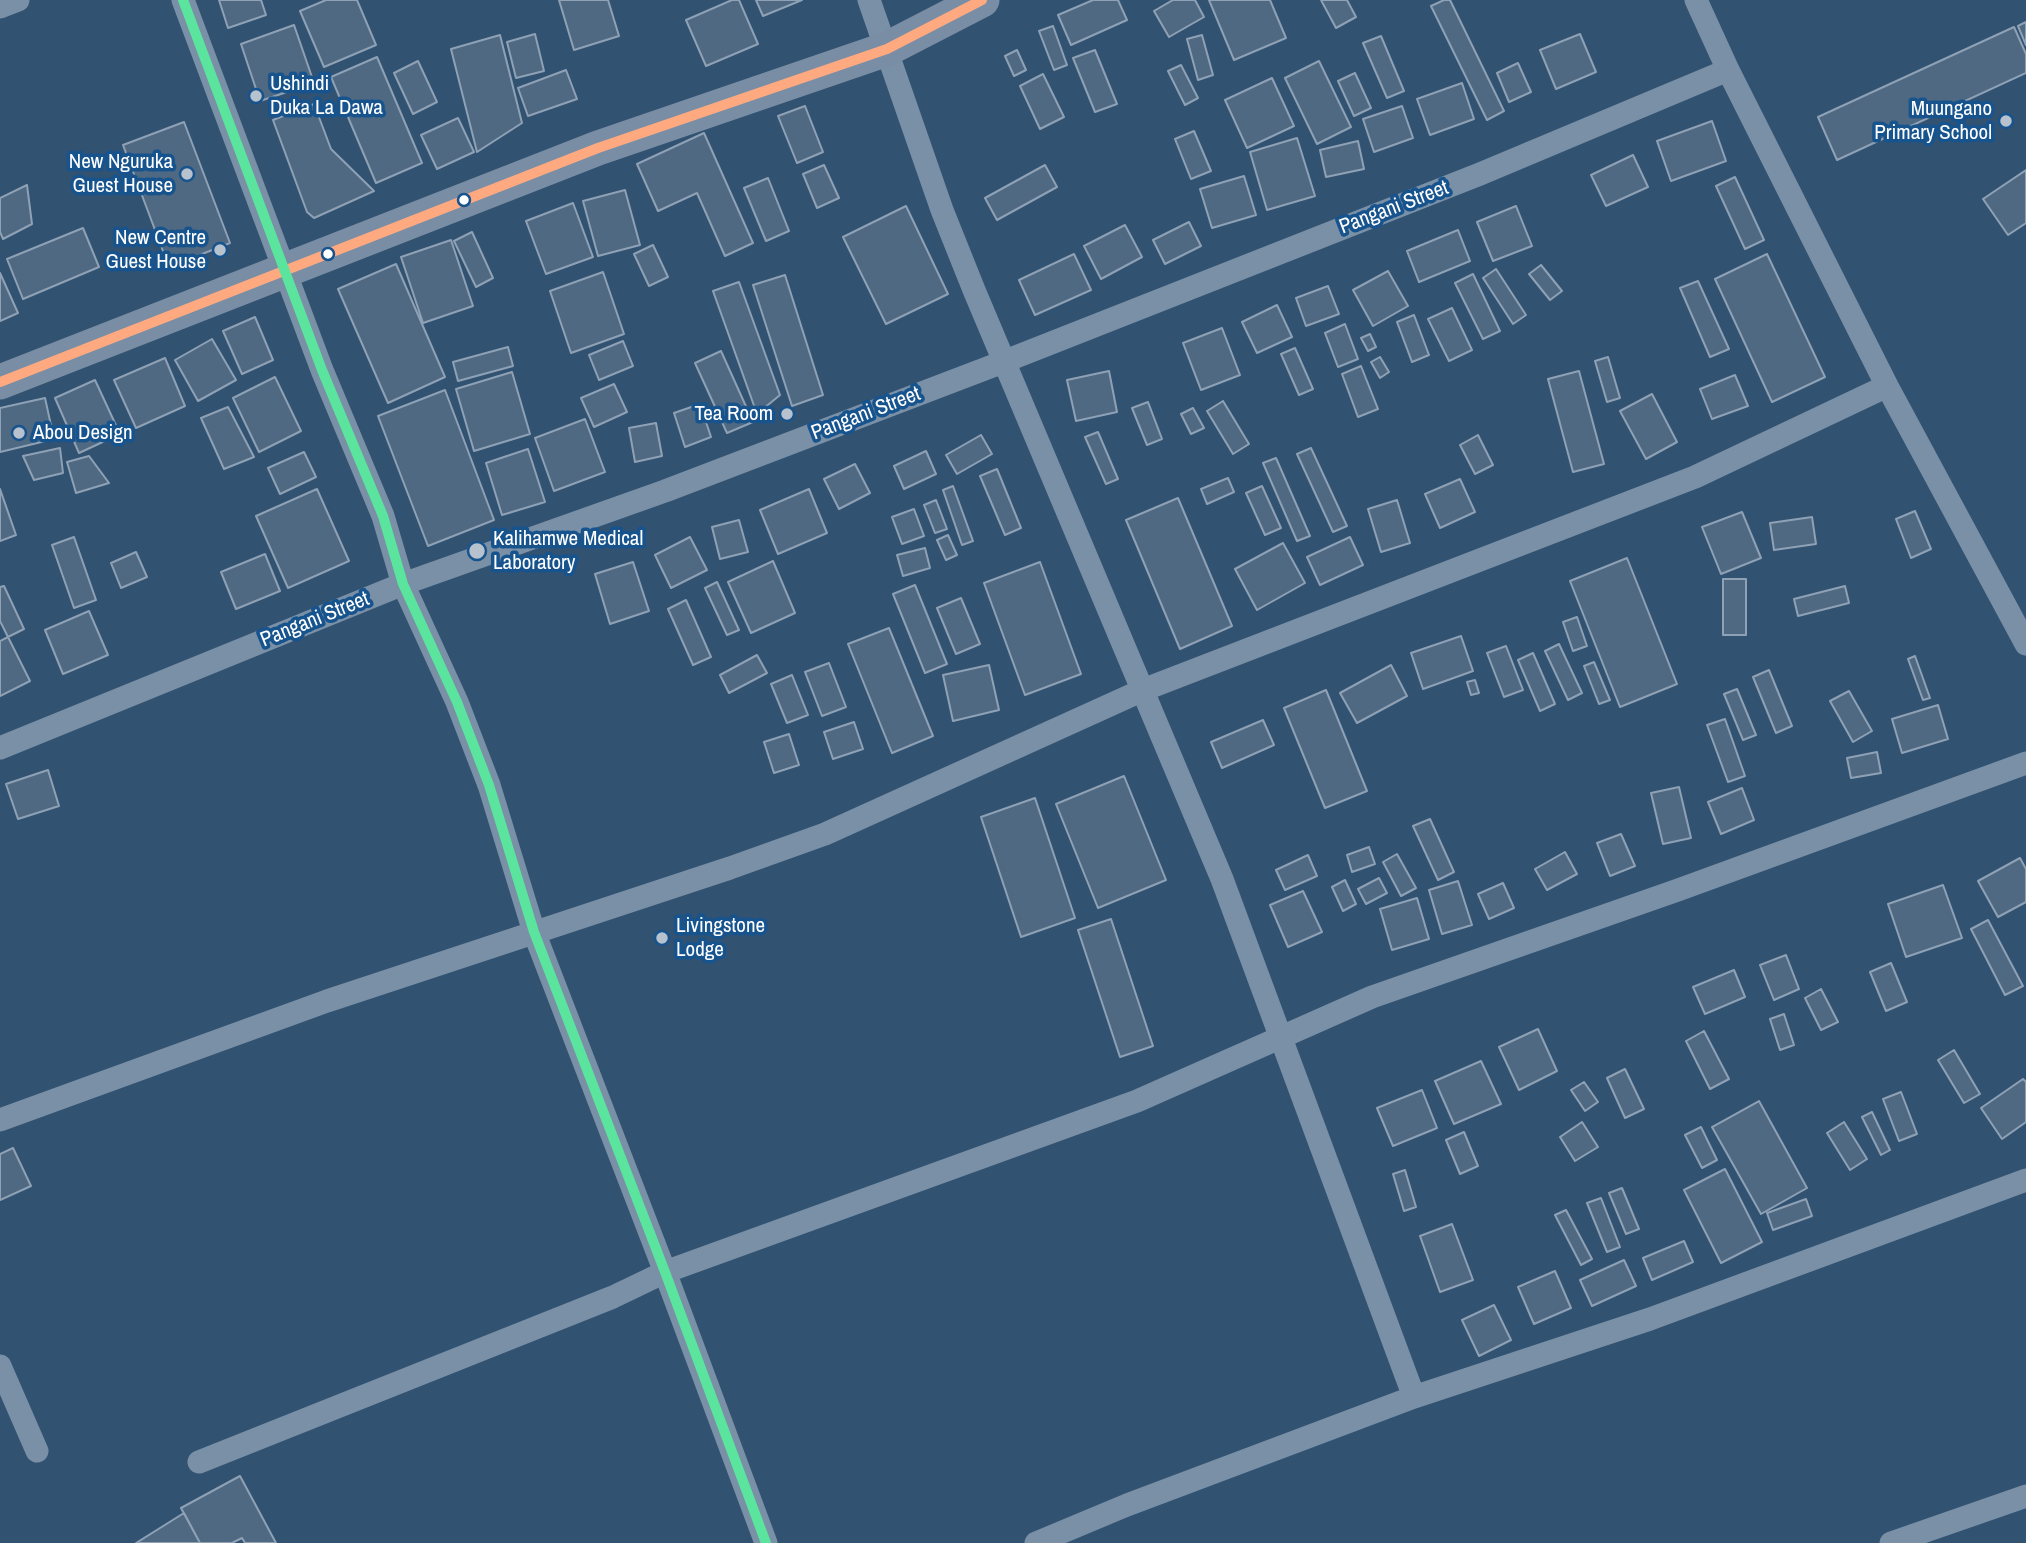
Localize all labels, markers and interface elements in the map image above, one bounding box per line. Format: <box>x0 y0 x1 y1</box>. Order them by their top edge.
place label: Ushindi Duka La Dawa <box>270 71 383 121</box>
marker: Ushindi Duka La Dawa <box>248 88 264 104</box>
place label: Muungano Primary School <box>1874 96 1992 146</box>
marker: Muungano Primary School <box>1998 113 2014 129</box>
place label: New Nguruka Guest House <box>69 149 173 199</box>
marker: New Nguruka Guest House <box>179 166 195 182</box>
street label: Pangani Street <box>1336 176 1452 240</box>
unlabelled marker <box>457 193 471 207</box>
place label: New Centre Guest House <box>105 225 206 275</box>
marker: New Centre Guest House <box>212 242 228 258</box>
unlabelled marker <box>321 247 335 261</box>
street label: Pangani Street <box>808 382 924 446</box>
place label: Tea Room <box>695 401 773 427</box>
marker: Tea Room <box>779 406 795 422</box>
place label: Abou Design <box>33 420 133 446</box>
marker: Abou Design <box>11 425 27 441</box>
place label: Kalihamwe Medical Laboratory <box>493 526 643 576</box>
marker: Kalihamwe Medical Laboratory <box>467 541 487 561</box>
street label: Pangani Street <box>257 587 373 653</box>
place label: Livingstone Lodge <box>676 913 765 963</box>
marker: Livingstone Lodge <box>654 930 670 946</box>

